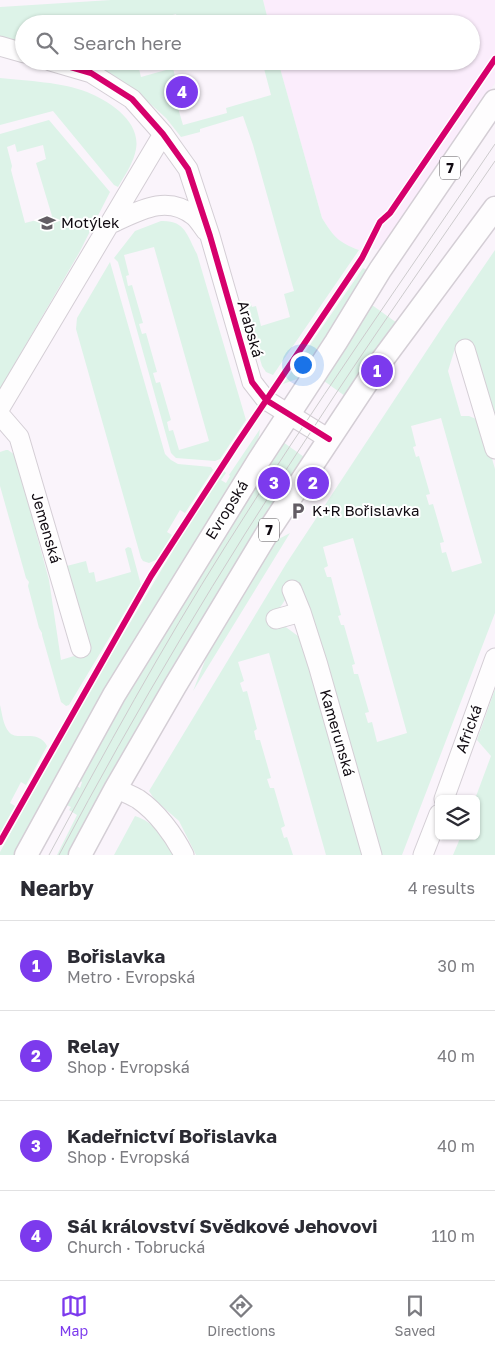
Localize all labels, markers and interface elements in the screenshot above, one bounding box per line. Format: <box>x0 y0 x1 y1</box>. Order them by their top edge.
search box <box>15 15 480 70</box>
icon: search <box>33 29 61 57</box>
text: Search here <box>73 31 182 54</box>
pin: 4 <box>166 73 198 111</box>
road number: 7 <box>440 156 460 180</box>
school or university icon: Motýlek <box>37 213 57 233</box>
place label: Motýlek <box>61 213 120 231</box>
street label: Arabská <box>234 298 268 359</box>
your location <box>290 352 316 378</box>
pin: 1 <box>361 352 393 390</box>
pin: 3 <box>258 464 290 502</box>
pin: 2 <box>297 464 329 502</box>
street label: Evropská <box>201 477 251 542</box>
street label: Jemenská <box>28 490 66 565</box>
parking icon: K+R Bořislavka <box>288 501 308 521</box>
place label: K+R Bořislavka <box>312 501 420 519</box>
road number: 7 <box>259 518 279 542</box>
street label: Kamerunská <box>317 687 359 778</box>
street label: Africká <box>451 702 485 755</box>
map controls <box>435 795 480 840</box>
button: layers <box>435 795 480 840</box>
text: Nearby <box>20 875 94 901</box>
text: 4 results <box>408 878 475 898</box>
text: Bořislavka <box>67 944 165 967</box>
text: 1 <box>32 956 40 976</box>
text: 30 m <box>438 956 475 976</box>
text: Metro · Evropská <box>67 967 195 987</box>
text: Relay <box>67 1034 120 1057</box>
text: 2 <box>31 1046 41 1066</box>
text: 40 m <box>437 1046 475 1066</box>
text: Shop · Evropská <box>67 1057 190 1077</box>
text: Kadeřnictví Bořislavka <box>67 1124 277 1147</box>
text: 3 <box>31 1136 41 1156</box>
text: 40 m <box>437 1136 475 1156</box>
text: Shop · Evropská <box>67 1147 190 1167</box>
text: Sál království Svědkové Jehovovi <box>67 1214 378 1237</box>
text: 4 <box>31 1226 41 1246</box>
text: 110 m <box>431 1226 475 1246</box>
text: Church · Tobrucká <box>67 1237 205 1257</box>
tab: Map <box>60 1292 88 1339</box>
tab: Directions <box>207 1292 276 1339</box>
tab: Saved <box>395 1292 435 1339</box>

